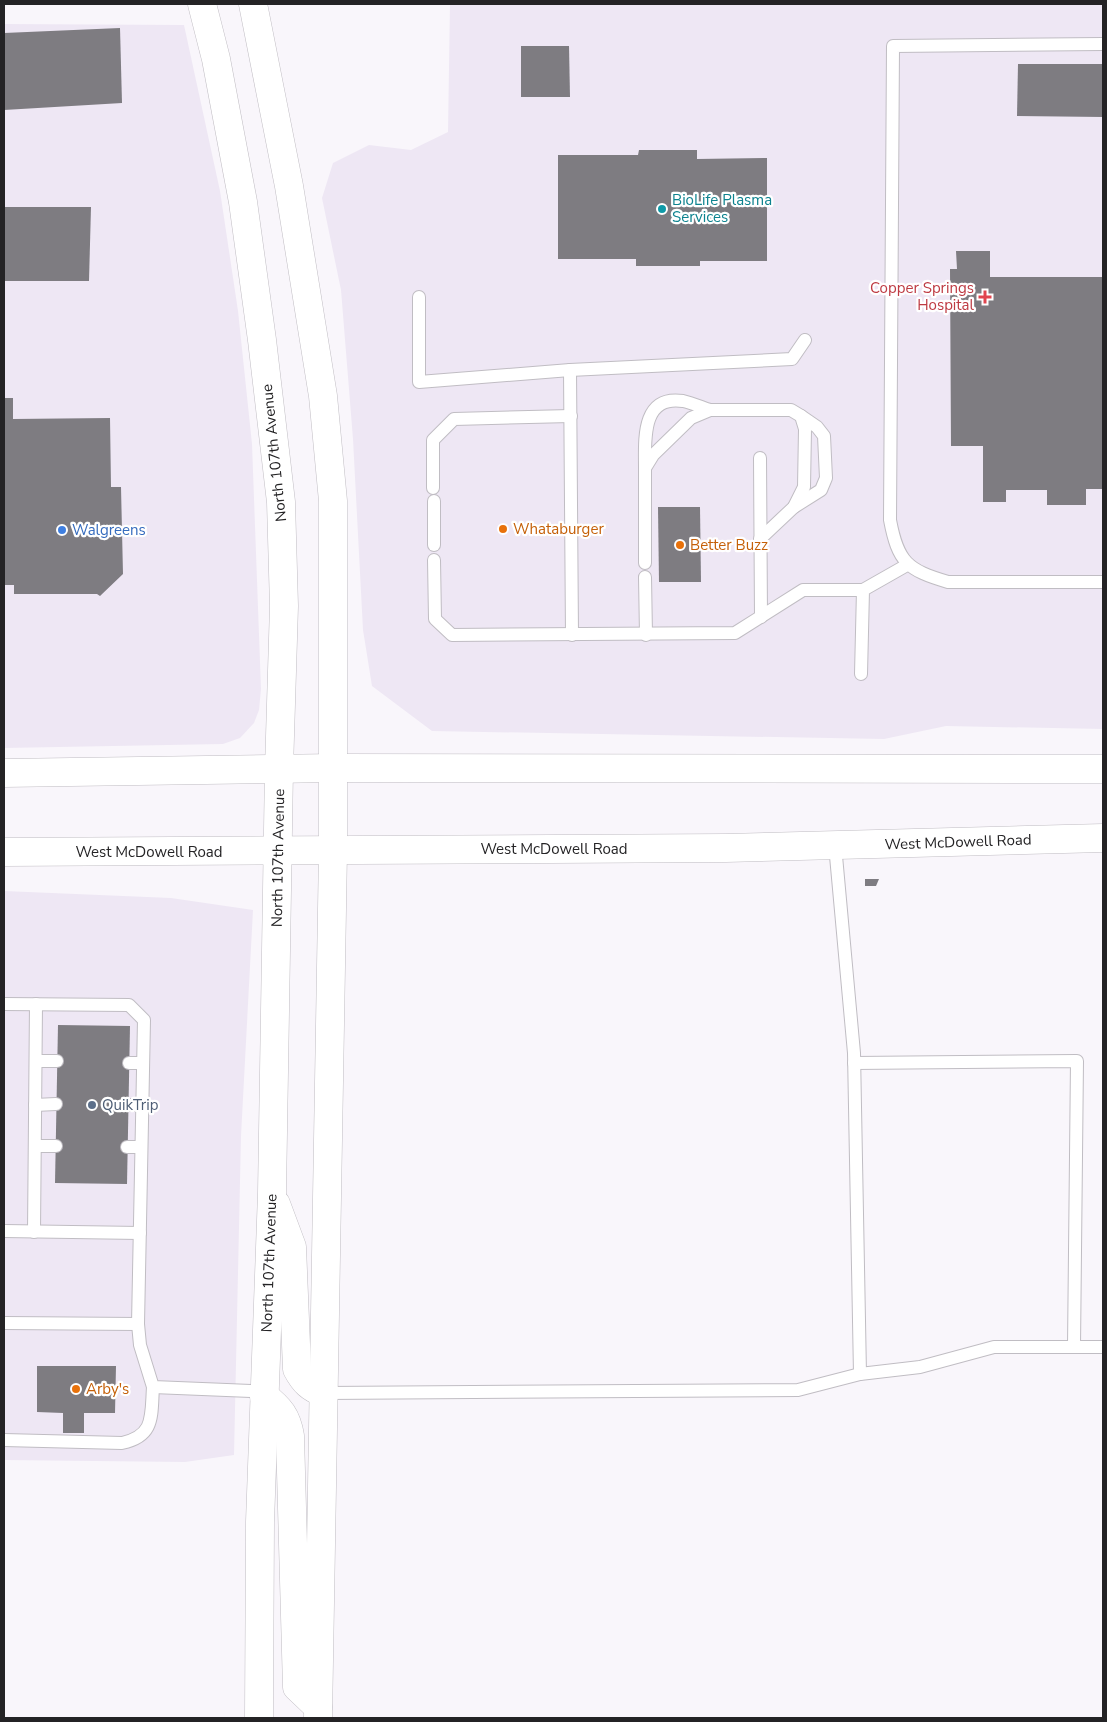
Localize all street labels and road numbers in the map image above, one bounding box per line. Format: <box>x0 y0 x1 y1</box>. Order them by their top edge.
street label: North 107th Avenue <box>257 383 291 523</box>
street label: North 107th Avenue <box>267 789 289 927</box>
street label: West McDowell Road <box>884 829 1032 855</box>
street label: West McDowell Road <box>480 839 628 859</box>
street label: West McDowell Road <box>75 842 223 862</box>
street label: North 107th Avenue <box>257 1193 281 1333</box>

